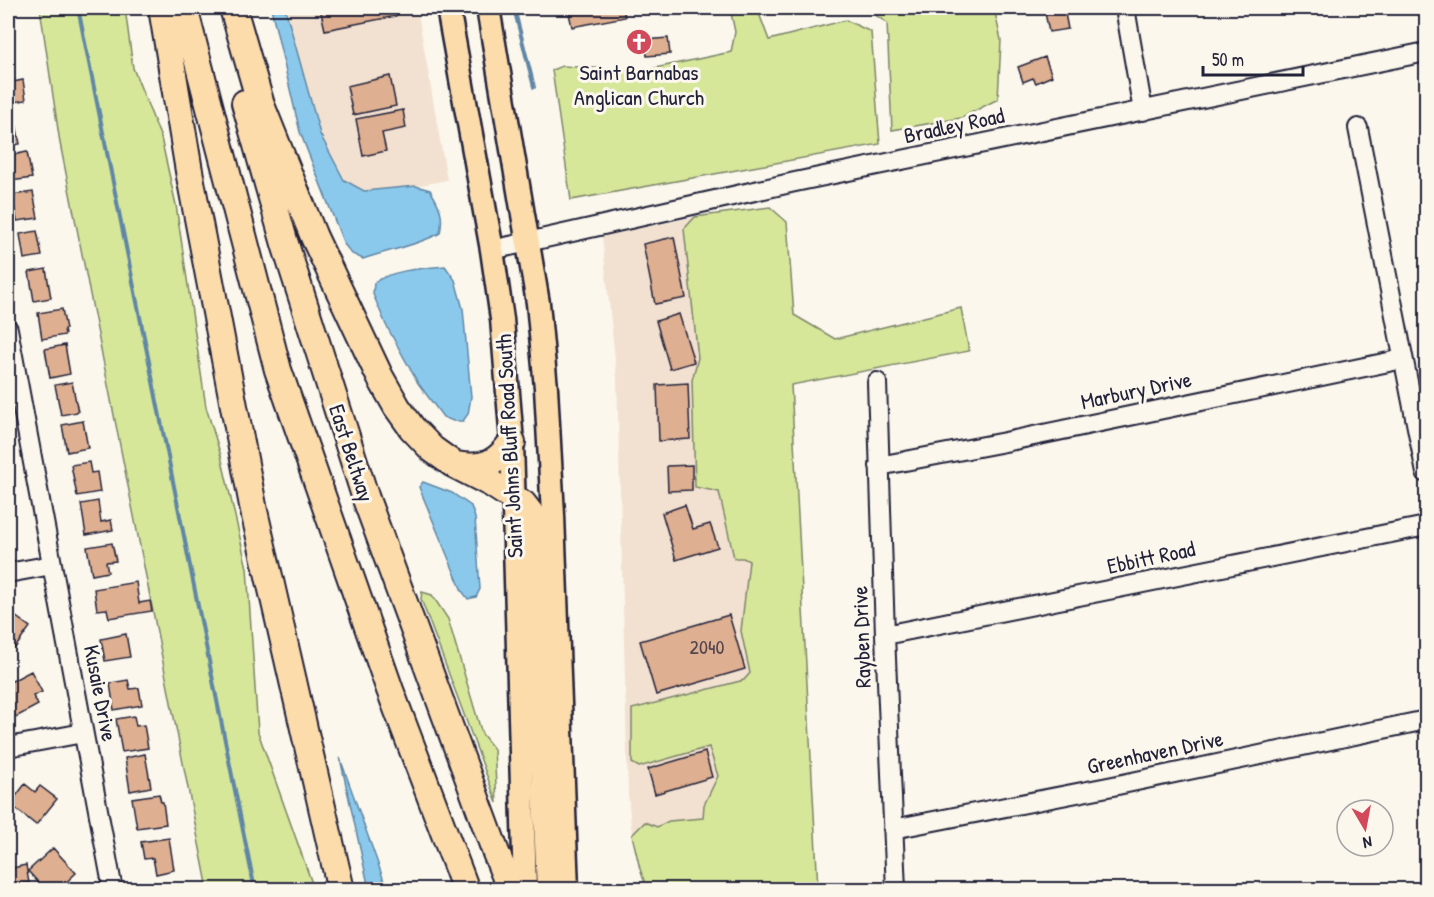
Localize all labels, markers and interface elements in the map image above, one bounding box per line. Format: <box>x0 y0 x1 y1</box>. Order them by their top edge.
church icon: Saint Barnabas Anglican Church <box>624 27 654 57</box>
scale bar <box>1203 39 1304 77</box>
text: 50 m <box>1212 47 1244 72</box>
place label: Saint Barnabas Anglican Church <box>574 57 704 112</box>
street label: Bradley Road <box>901 100 1007 150</box>
street label: Saint Johns Bluff Road South <box>488 333 530 559</box>
street label: Marbury Drive <box>1078 364 1194 416</box>
street label: East Beltway <box>322 400 382 506</box>
street label: Ebbitt Road <box>1104 533 1198 581</box>
street label: Rayben Drive <box>844 585 878 689</box>
house number: 2040 <box>690 633 724 660</box>
street label: Kusaie Drive <box>77 642 125 744</box>
street label: Greenhaven Drive <box>1084 723 1226 781</box>
north arrow <box>1335 798 1395 858</box>
text: N <box>1361 831 1374 854</box>

